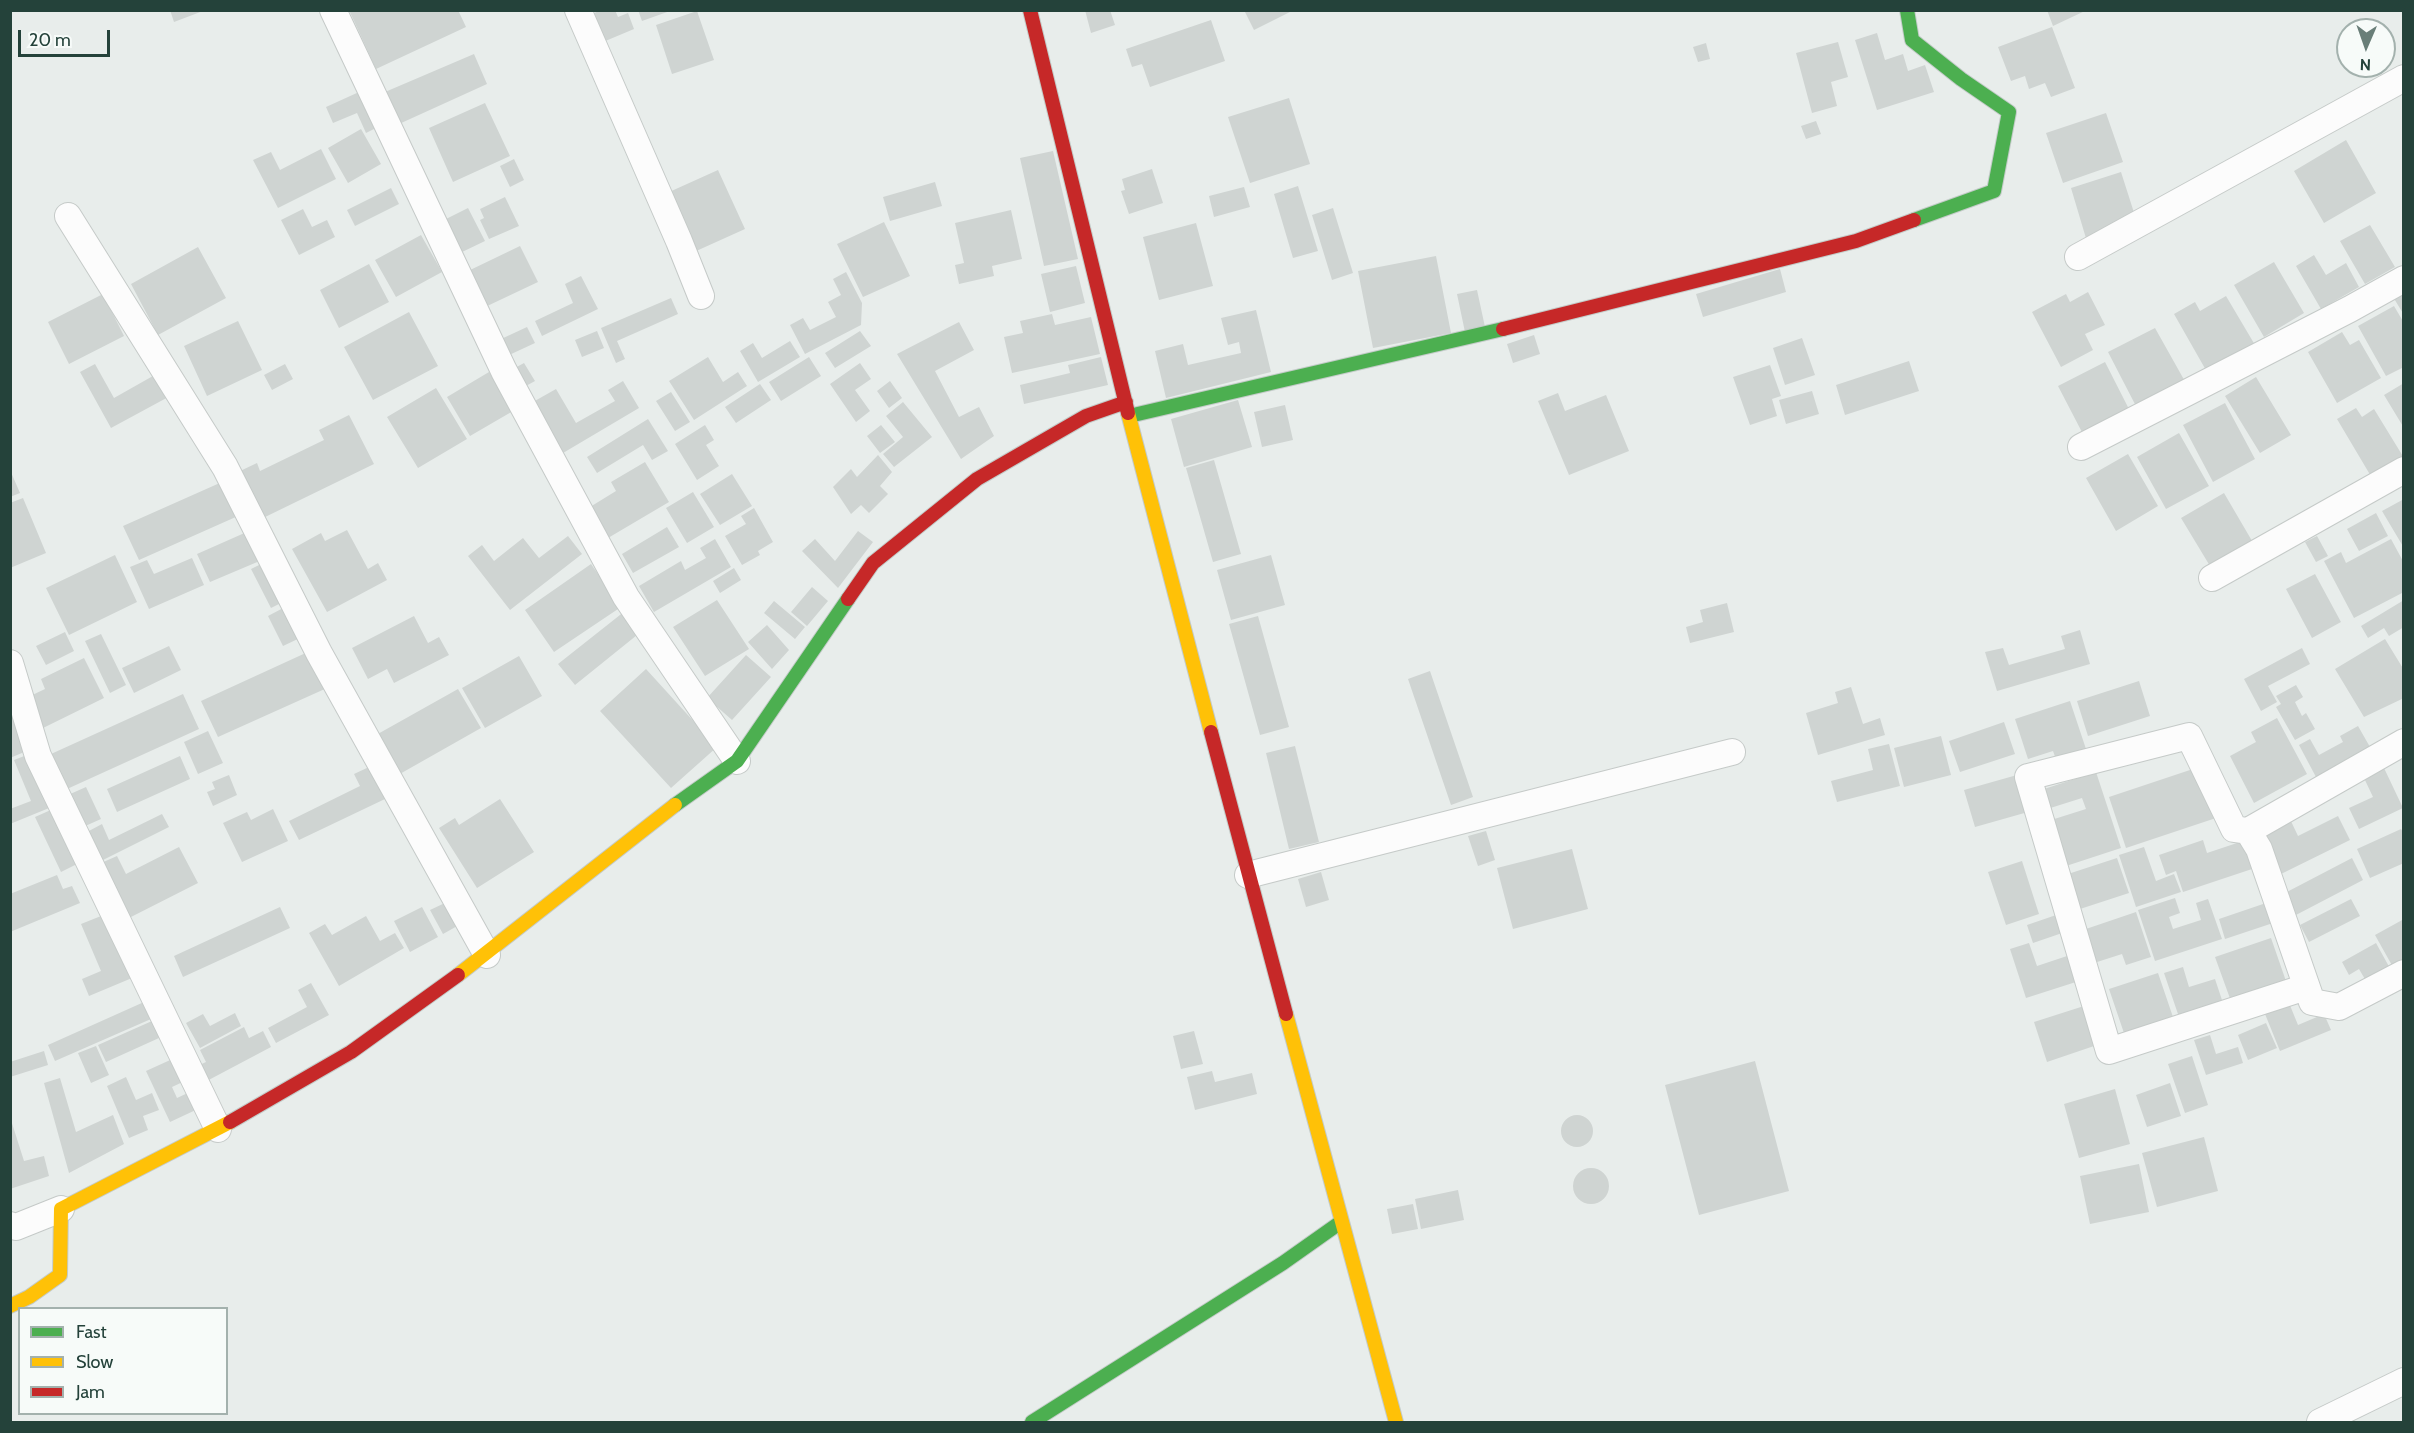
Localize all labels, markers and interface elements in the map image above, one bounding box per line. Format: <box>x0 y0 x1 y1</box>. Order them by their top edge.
scale bar <box>21 18 112 56</box>
north arrow <box>2336 18 2396 78</box>
text: 20 m <box>29 29 71 51</box>
text: N <box>2359 55 2371 74</box>
legend <box>18 1307 228 1415</box>
text: Fast <box>76 1321 107 1343</box>
text: Slow <box>76 1351 113 1373</box>
text: Jam <box>76 1381 105 1403</box>

